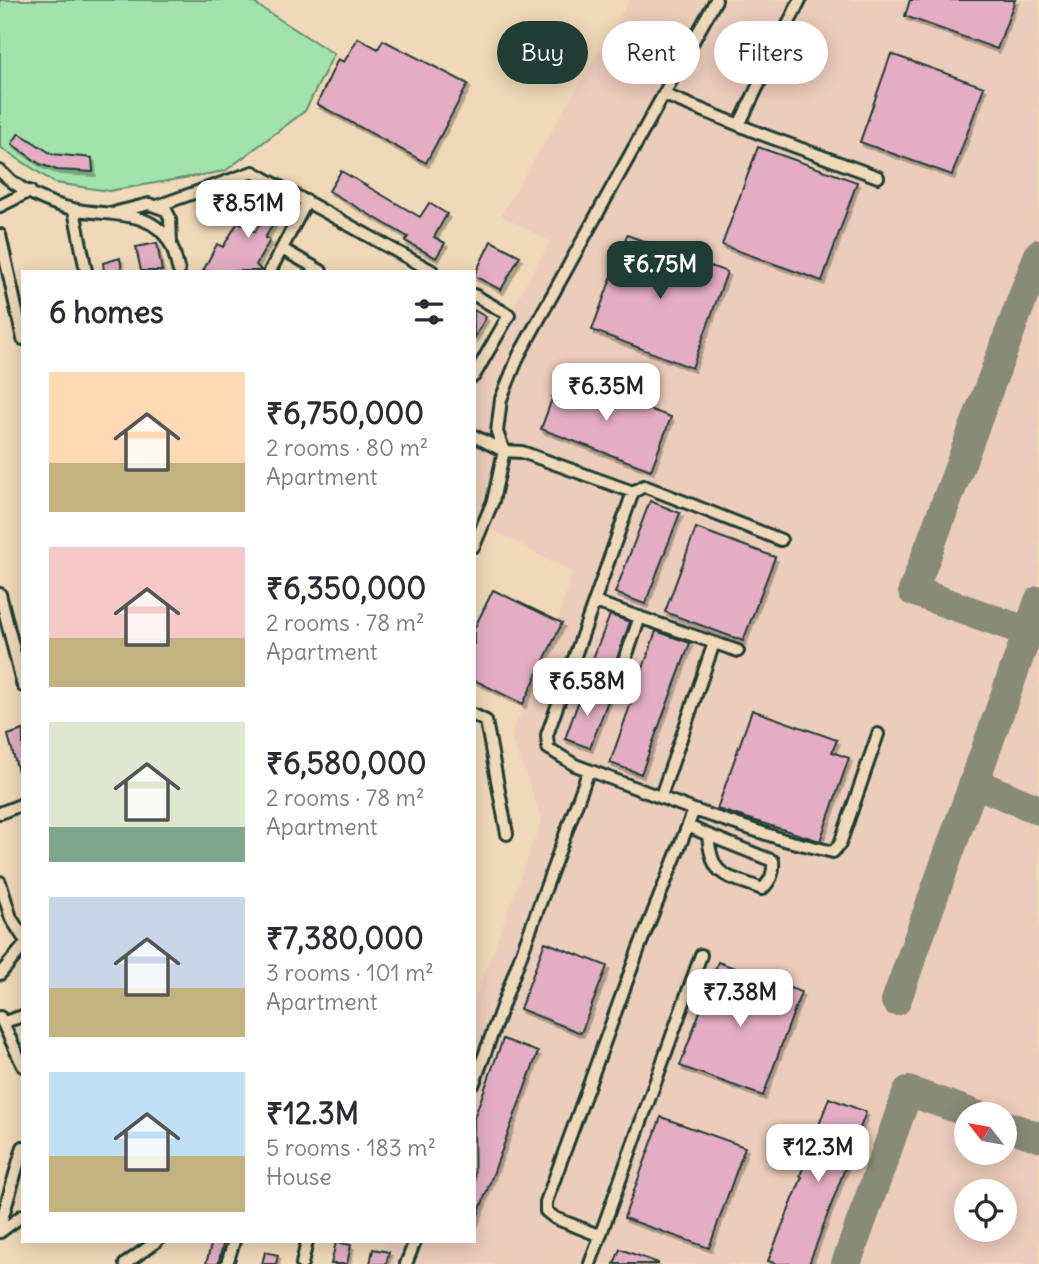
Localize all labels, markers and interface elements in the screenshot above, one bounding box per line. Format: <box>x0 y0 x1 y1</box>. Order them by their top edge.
chip: Buy <box>497 21 588 84</box>
chip: Rent <box>602 21 700 84</box>
chip: Filters <box>714 21 828 84</box>
pin: ₹8.51M <box>191 180 305 240</box>
text: ₹8.51M <box>212 188 284 217</box>
pin: ₹6.75M <box>603 242 717 301</box>
text: ₹6.75M <box>623 249 697 278</box>
text: 6 homes <box>49 293 164 331</box>
icon: filters <box>410 293 448 331</box>
pin: ₹6.35M <box>549 364 663 423</box>
text: ₹6.35M <box>568 371 644 400</box>
text: ₹6,750,000 <box>266 394 424 432</box>
icon: home <box>105 400 189 484</box>
text: 2 rooms · 80 m² <box>266 433 428 462</box>
text: Apartment <box>266 462 378 491</box>
text: ₹6,350,000 <box>266 569 426 607</box>
icon: home <box>105 575 189 659</box>
text: 2 rooms · 78 m² <box>266 608 425 637</box>
text: Apartment <box>266 637 378 666</box>
pin: ₹6.58M <box>530 658 644 718</box>
text: ₹6.58M <box>549 666 625 695</box>
text: ₹6,580,000 <box>266 744 427 782</box>
icon: home <box>105 750 189 834</box>
text: 2 rooms · 78 m² <box>266 783 425 812</box>
text: Apartment <box>266 812 378 841</box>
text: ₹7,380,000 <box>266 919 424 957</box>
icon: home <box>105 925 189 1009</box>
text: 3 rooms · 101 m² <box>266 958 434 987</box>
pin: ₹7.38M <box>683 970 797 1029</box>
text: ₹7.38M <box>703 977 777 1006</box>
text: Apartment <box>266 987 378 1016</box>
text: ₹12.3M <box>266 1094 359 1132</box>
icon: home <box>105 1100 189 1184</box>
north arrow <box>954 1102 1017 1166</box>
map controls <box>954 1102 1017 1242</box>
pin: ₹12.3M <box>761 1124 875 1184</box>
text: ₹12.3M <box>782 1132 854 1161</box>
text: 5 rooms · 183 m² <box>266 1133 436 1162</box>
text: House <box>266 1162 332 1191</box>
button: locate <box>954 1179 1017 1242</box>

